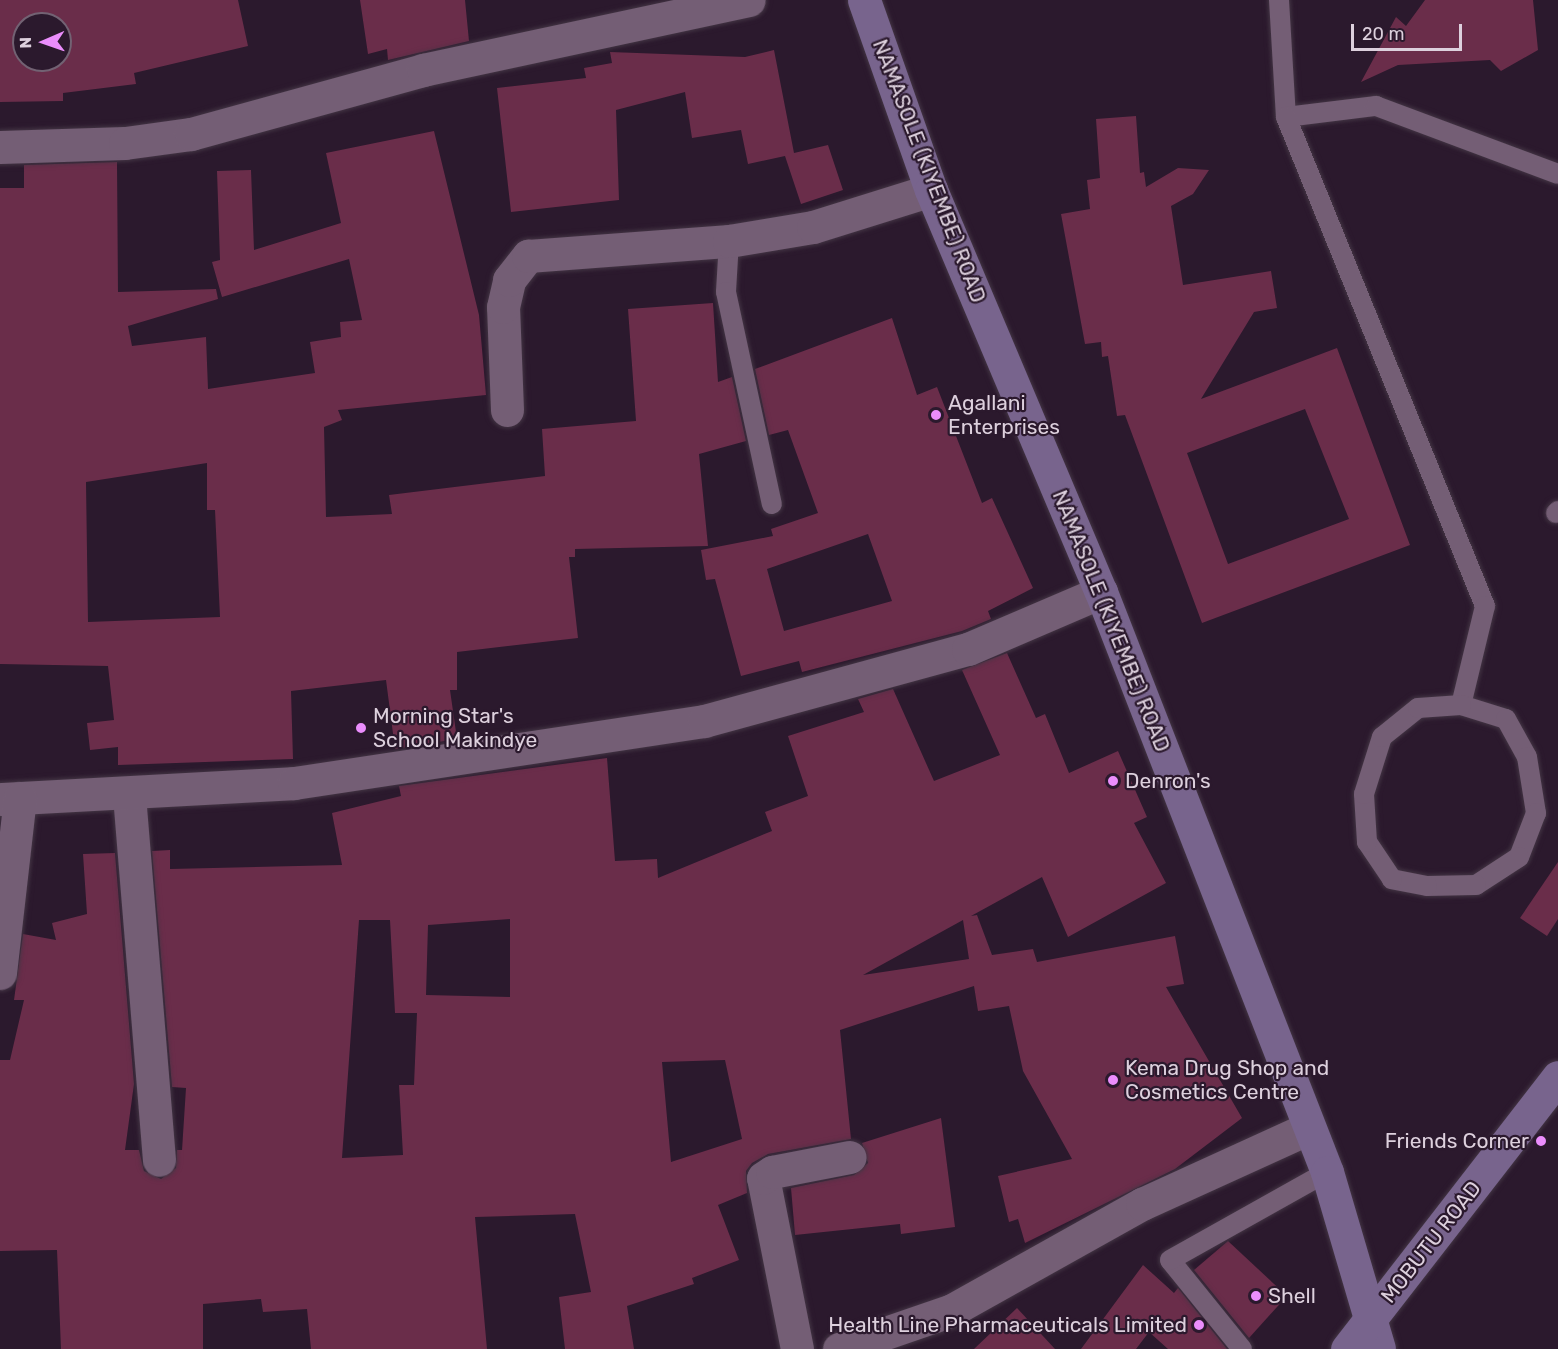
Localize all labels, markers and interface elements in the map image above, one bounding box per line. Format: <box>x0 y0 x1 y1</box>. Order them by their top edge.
north arrow <box>12 12 72 72</box>
scale bar <box>1354 12 1465 50</box>
text: 20 m <box>1362 23 1404 45</box>
text: N <box>16 36 35 49</box>
street label: NAMASOLE (KIYEMBE) ROAD <box>867 36 991 306</box>
place label: Agallani Enterprises <box>948 390 1060 440</box>
marker: Agallani Enterprises <box>929 408 943 422</box>
street label: NAMASOLE (KIYEMBE) ROAD <box>1047 487 1175 755</box>
place label: Morning Star's School Makindye <box>373 703 537 753</box>
marker: Morning Star's School Makindye <box>354 721 368 735</box>
place label: Denron's <box>1125 768 1211 794</box>
marker: Denron's <box>1106 774 1120 788</box>
place label: Kema Drug Shop and Cosmetics Centre <box>1125 1055 1329 1105</box>
marker: Kema Drug Shop and Cosmetics Centre <box>1106 1073 1120 1087</box>
place label: Friends Corner <box>1385 1128 1529 1154</box>
marker: Friends Corner <box>1534 1134 1548 1148</box>
street label: MOBUTU ROAD <box>1376 1176 1486 1308</box>
place label: Shell <box>1268 1283 1316 1309</box>
marker: Shell <box>1249 1289 1263 1303</box>
place label: Health Line Pharmaceuticals Limited <box>828 1312 1187 1338</box>
marker: Health Line Pharmaceuticals Limited <box>1192 1318 1206 1332</box>

